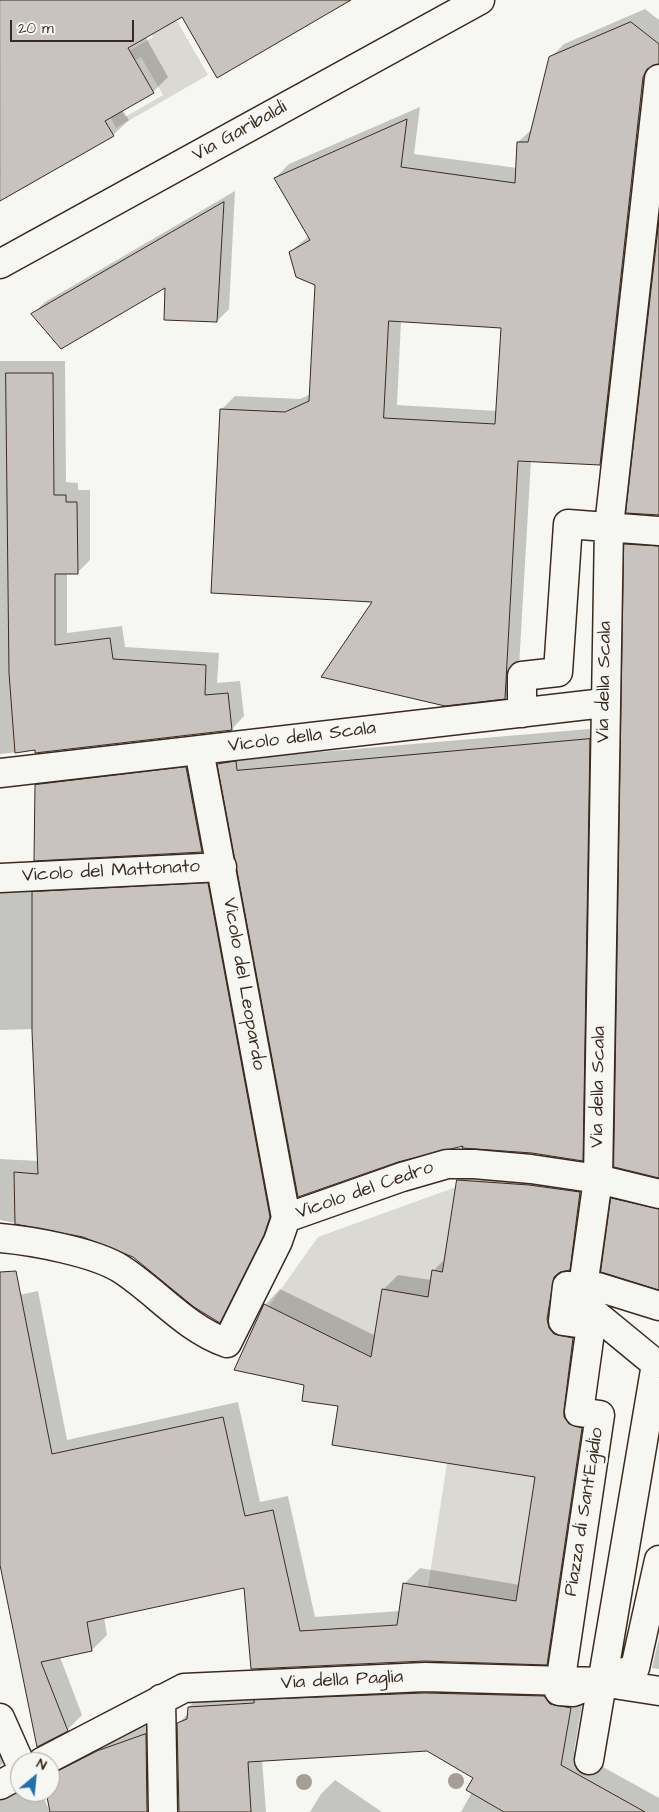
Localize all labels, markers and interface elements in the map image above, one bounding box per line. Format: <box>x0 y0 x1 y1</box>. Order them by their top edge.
scale bar <box>12 10 136 42</box>
text: 20 m <box>18 18 54 39</box>
street label: Via Garibaldi <box>189 97 291 167</box>
street label: Via della Scala <box>593 621 617 743</box>
street label: Vicolo della Scala <box>227 718 377 758</box>
street label: Vicolo del Mattonato <box>21 856 201 888</box>
street label: Vicolo del Leopardo <box>217 896 269 1072</box>
street label: Via della Scala <box>587 1026 611 1148</box>
street label: Vicolo del Cedro <box>293 1157 437 1225</box>
street label: Piazza di Sant'Egidio <box>560 1426 610 1598</box>
street label: Via della Paglia <box>280 1666 404 1696</box>
north arrow <box>10 1752 60 1802</box>
text: N <box>33 1754 50 1776</box>

